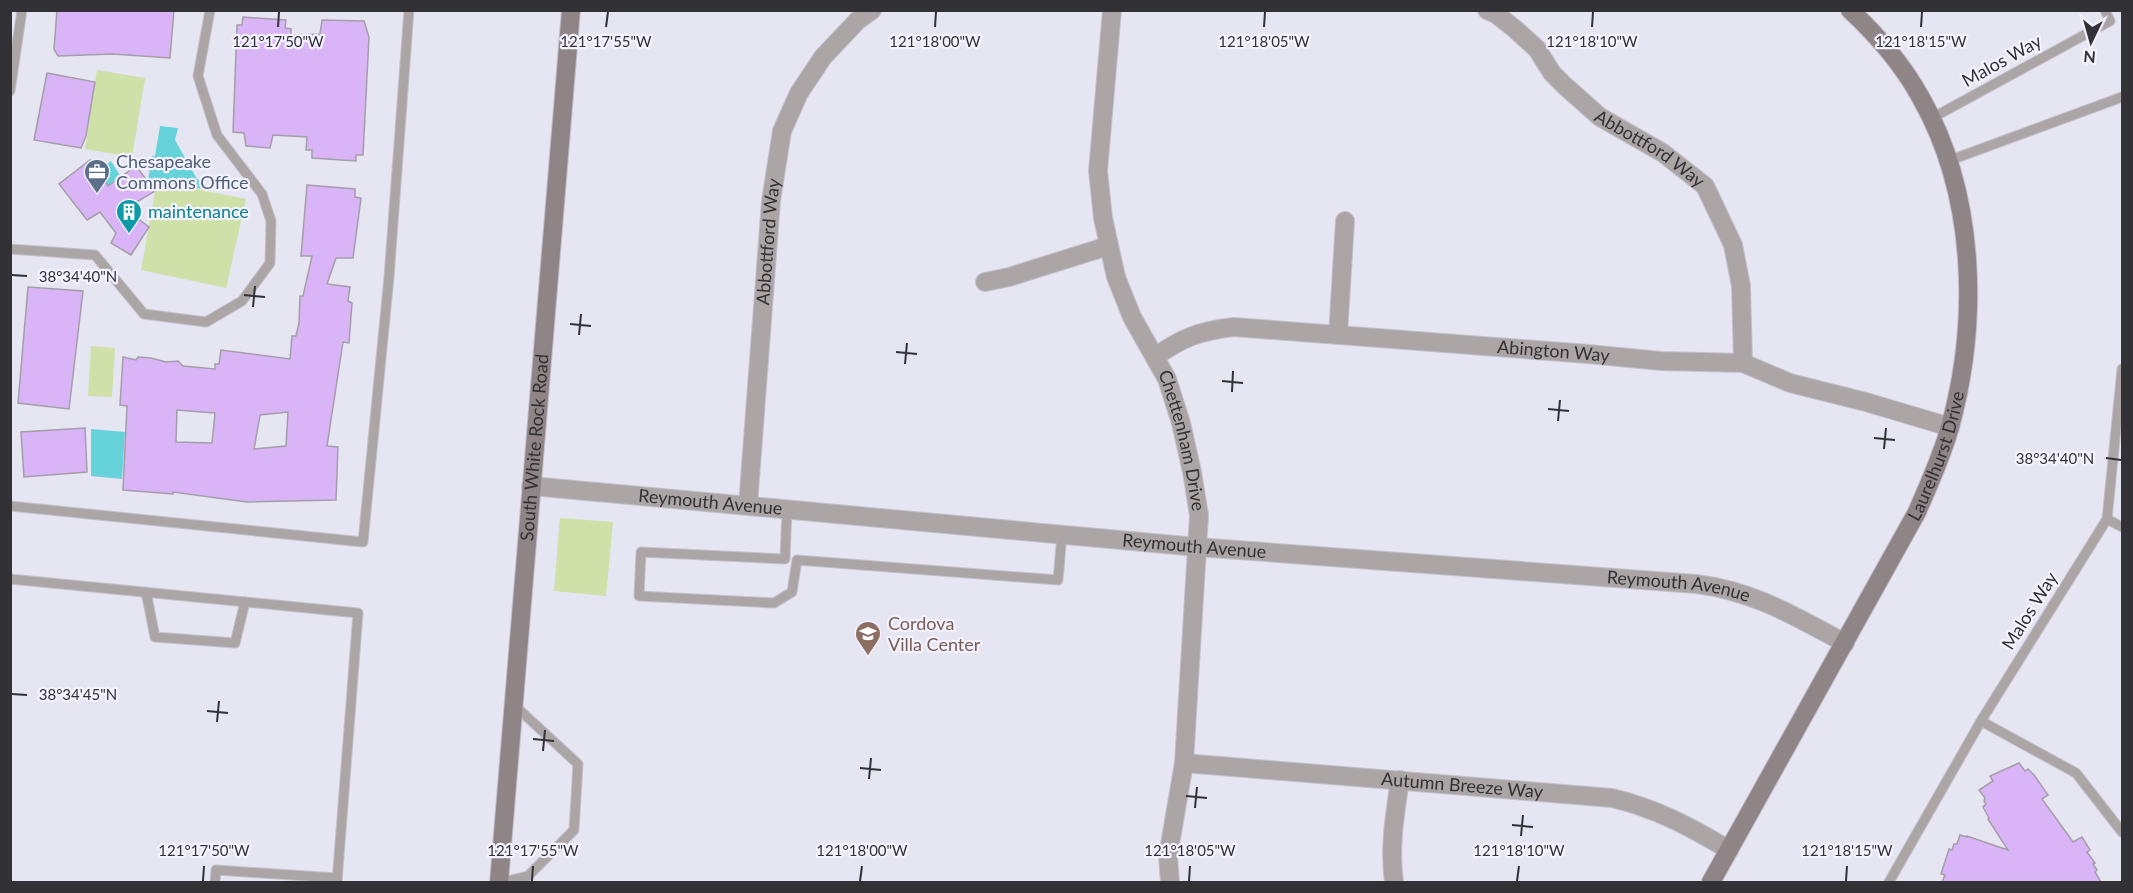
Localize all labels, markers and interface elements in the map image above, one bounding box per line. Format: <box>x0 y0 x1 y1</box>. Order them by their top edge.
north arrow <box>2061 12 2121 72</box>
street label: Malos Way <box>1958 29 2046 91</box>
text: 121°17'50"W <box>232 32 324 50</box>
text: 121°17'55"W <box>560 32 652 50</box>
text: 121°18'00"W <box>889 32 981 50</box>
text: 121°18'05"W <box>1218 32 1310 50</box>
text: 121°18'10"W <box>1546 32 1638 50</box>
text: 121°18'15"W <box>1875 32 1967 50</box>
text: N <box>2083 47 2097 67</box>
street label: Abbottford Way <box>1591 104 1710 192</box>
place label: Chesapeake Commons Office <box>116 150 249 193</box>
office icon: Chesapeake Commons Office <box>82 157 112 195</box>
street label: Abbottford Way <box>751 176 784 306</box>
building icon: maintenance <box>114 197 144 235</box>
place label: maintenance <box>148 200 249 222</box>
text: 38°34'40"N <box>39 267 117 285</box>
street label: Abington Way <box>1496 335 1611 366</box>
street label: South White Rock Road <box>515 353 553 542</box>
street label: Chettenham Drive <box>1154 365 1210 513</box>
street label: Laurelhurst Drive <box>1902 389 1968 525</box>
text: 38°34'40"N <box>2016 449 2094 467</box>
street label: Reymouth Avenue <box>637 484 783 519</box>
street label: Reymouth Avenue <box>1121 528 1267 562</box>
street label: Reymouth Avenue <box>1606 565 1753 606</box>
street label: Malos Way <box>1997 567 2062 653</box>
place label: Cordova Villa Center <box>888 612 981 655</box>
school or university icon: Cordova Villa Center <box>853 619 883 657</box>
text: 38°34'45"N <box>39 685 117 703</box>
street label: Autumn Breeze Way <box>1380 767 1545 802</box>
text: 121°17'50"W <box>158 841 250 859</box>
text: 121°17'55"W <box>487 841 579 859</box>
text: 121°18'00"W <box>816 841 908 859</box>
text: 121°18'05"W <box>1144 841 1236 859</box>
text: 121°18'10"W <box>1473 841 1565 859</box>
text: 121°18'15"W <box>1801 841 1893 859</box>

